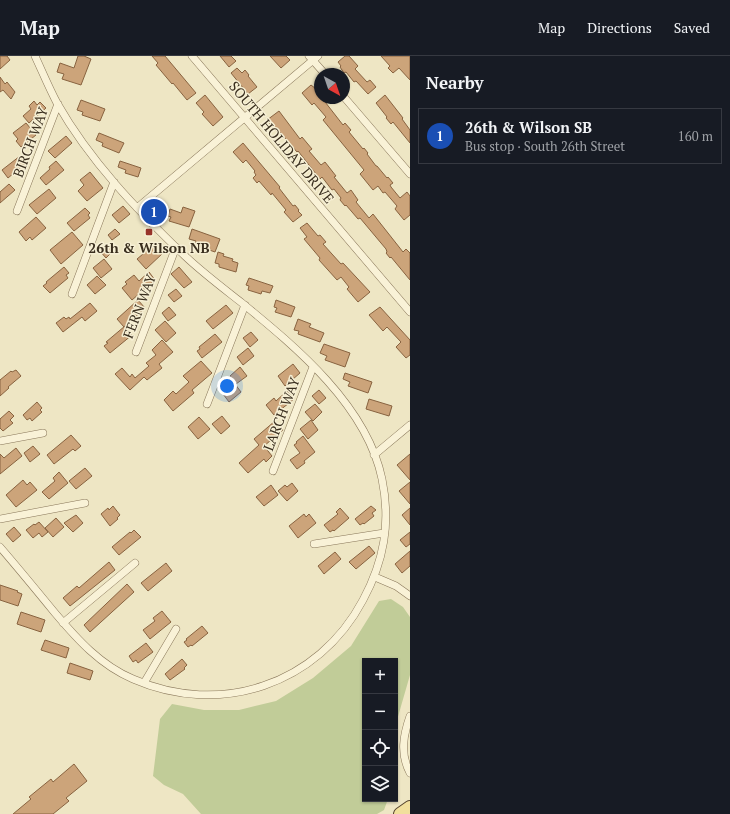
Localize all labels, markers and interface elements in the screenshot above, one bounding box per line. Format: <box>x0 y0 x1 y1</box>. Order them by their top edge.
text: Map <box>20 15 60 40</box>
text: Map <box>538 18 565 37</box>
text: Directions <box>587 18 652 37</box>
text: Saved <box>674 18 710 37</box>
north arrow <box>314 68 350 104</box>
text: Nearby <box>426 71 484 94</box>
street label: SOUTH HOLIDAY DRIVE <box>225 77 339 207</box>
street label: BIRCH WAY <box>8 103 52 180</box>
text: 26th & Wilson SB <box>465 117 592 137</box>
text: 1 <box>436 127 444 145</box>
text: 160 m <box>678 127 713 145</box>
text: Bus stop · South 26th Street <box>465 137 625 155</box>
pin: 1 <box>141 197 167 227</box>
marker: 26th & Wilson NB <box>144 227 154 237</box>
place label: 26th & Wilson NB <box>88 238 210 257</box>
street label: FERN WAY <box>118 270 160 341</box>
street label: LARCH WAY <box>258 374 304 454</box>
your location <box>217 376 237 396</box>
map controls <box>362 658 398 802</box>
button: + <box>362 658 398 694</box>
button: − <box>362 694 398 730</box>
button: locate <box>362 730 398 766</box>
button: layers <box>362 766 398 802</box>

